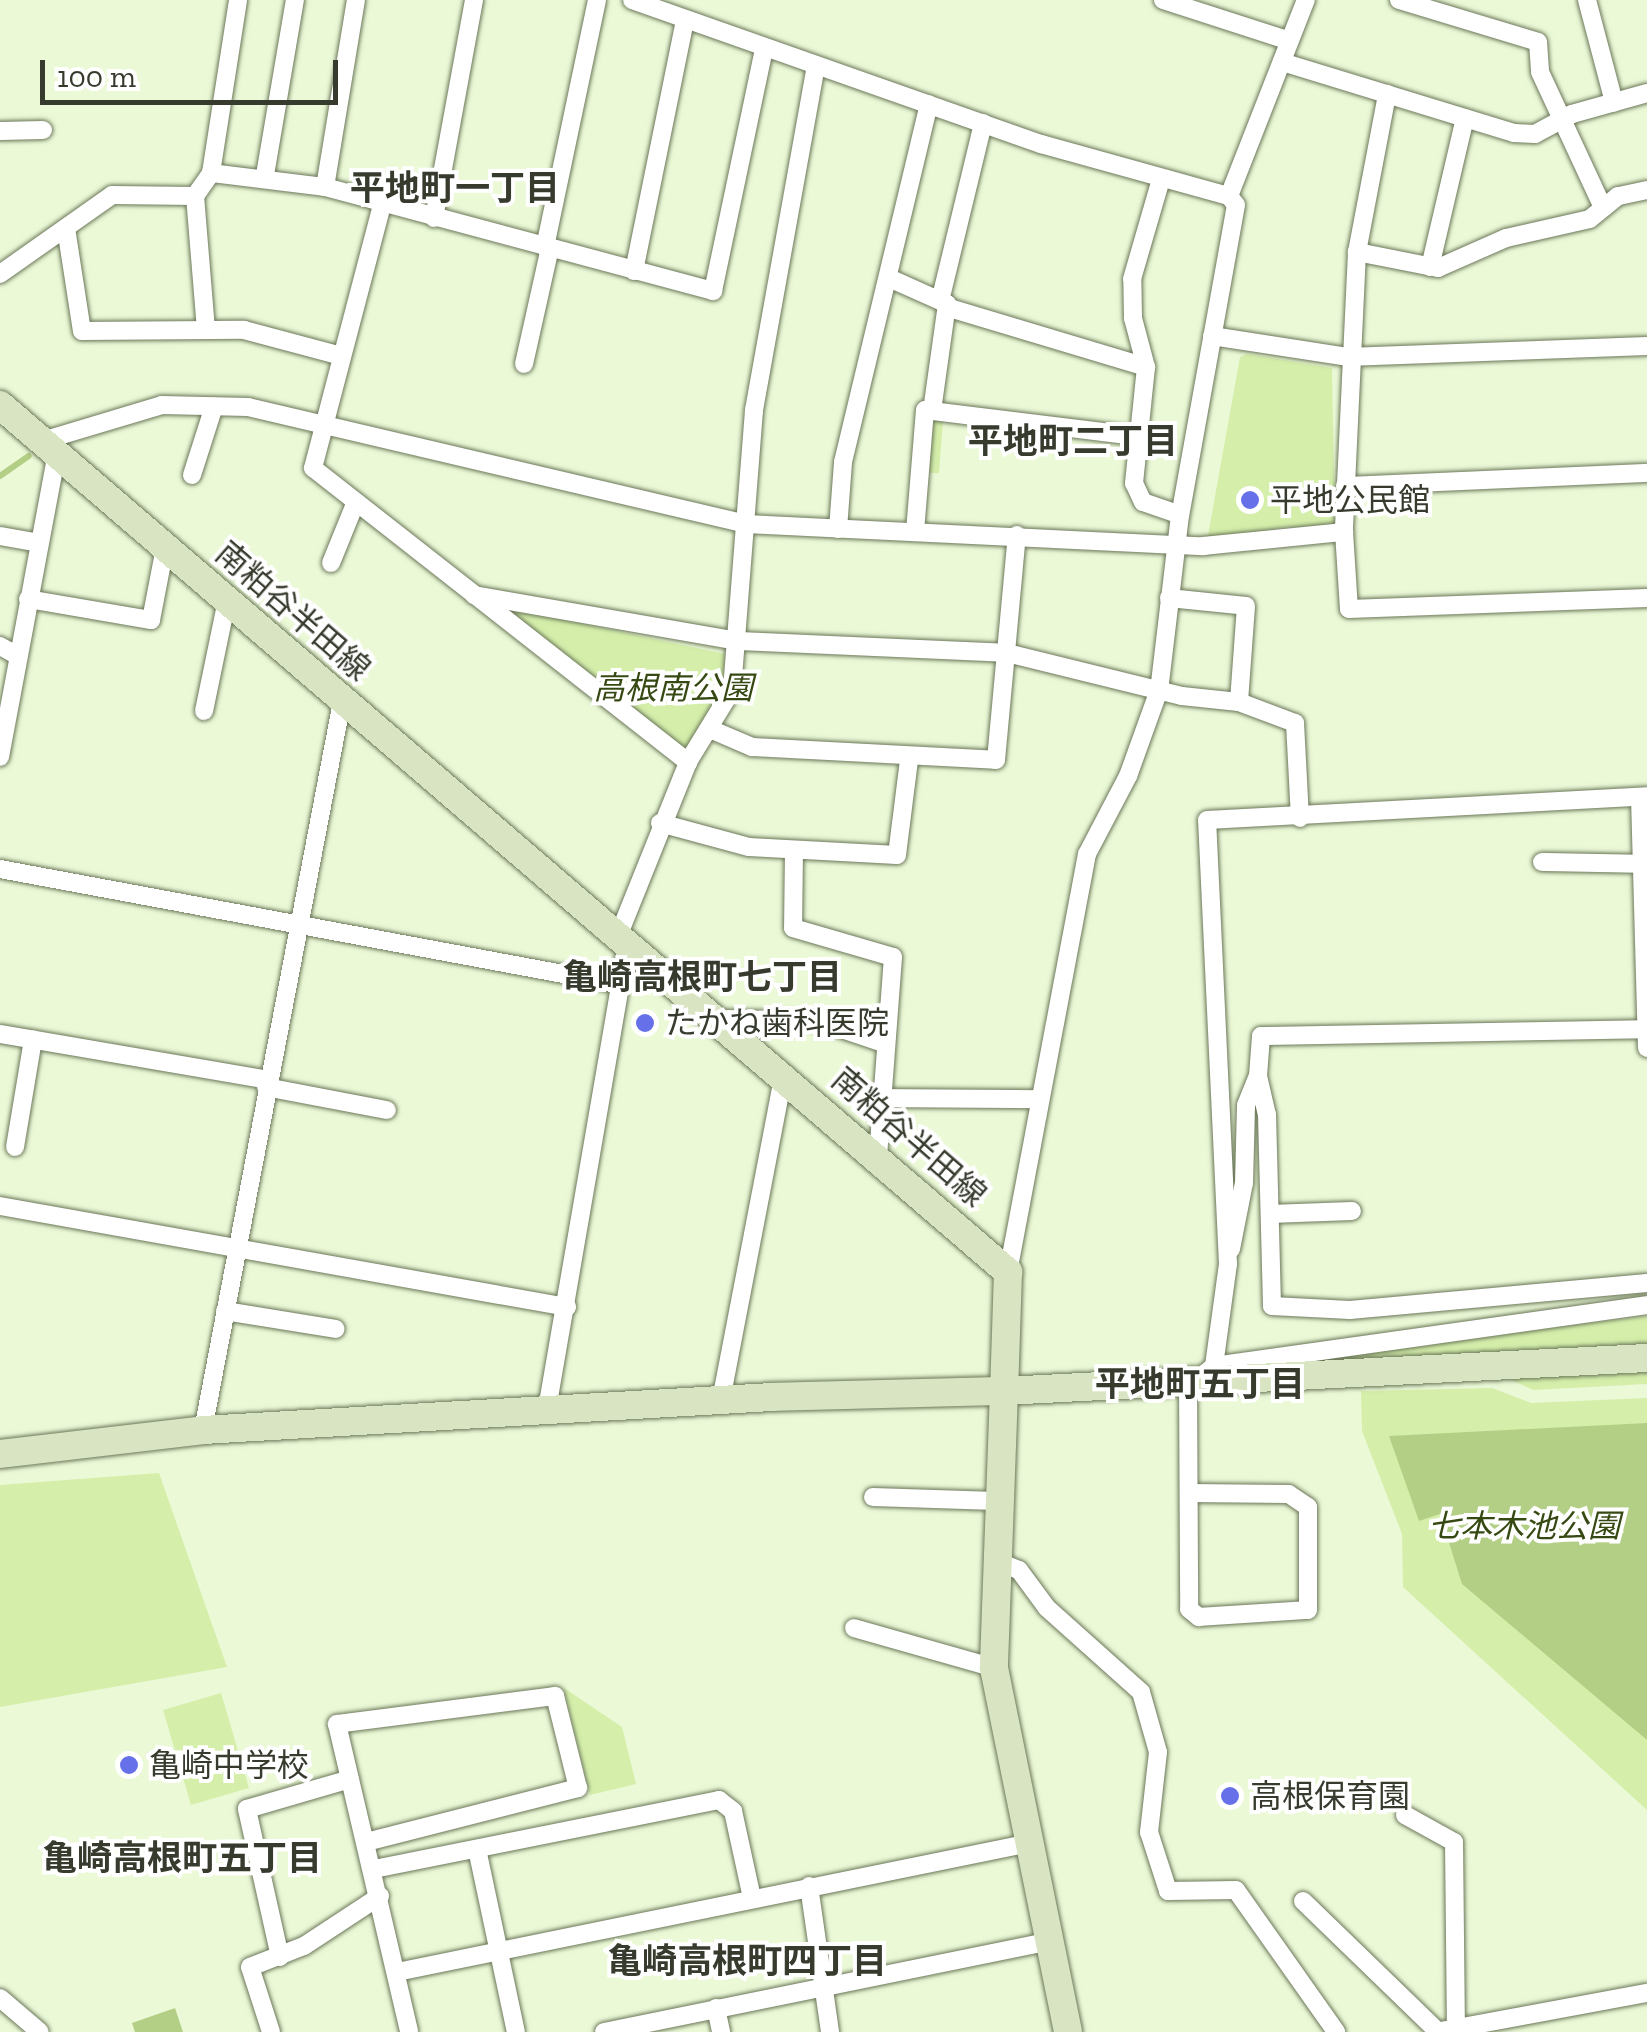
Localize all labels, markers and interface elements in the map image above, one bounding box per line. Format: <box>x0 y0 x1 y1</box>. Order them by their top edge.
scale bar <box>45 40 342 102</box>
text: 100 m <box>57 59 136 95</box>
district label: 平地町一丁目 <box>350 167 560 209</box>
district label: 平地町二丁目 <box>968 420 1178 462</box>
place label: 平地公民館 <box>1270 481 1430 519</box>
marker: 平地公民館 <box>1239 489 1261 511</box>
street label: 南粕谷半田線 <box>208 534 378 688</box>
park label: 高根南公園 <box>593 669 753 707</box>
district label: 亀崎高根町七丁目 <box>562 956 842 998</box>
place label: たかね歯科医院 <box>665 1004 889 1042</box>
marker: たかね歯科医院 <box>634 1012 656 1034</box>
street label: 南粕谷半田線 <box>824 1060 994 1214</box>
district label: 平地町五丁目 <box>1095 1363 1305 1405</box>
park label: 七本木池公園 <box>1428 1507 1620 1545</box>
place label: 亀崎中学校 <box>149 1746 309 1784</box>
marker: 亀崎中学校 <box>118 1754 140 1776</box>
place label: 高根保育園 <box>1250 1777 1410 1815</box>
marker: 高根保育園 <box>1219 1785 1241 1807</box>
district label: 亀崎高根町五丁目 <box>42 1837 322 1879</box>
district label: 亀崎高根町四丁目 <box>607 1940 887 1982</box>

